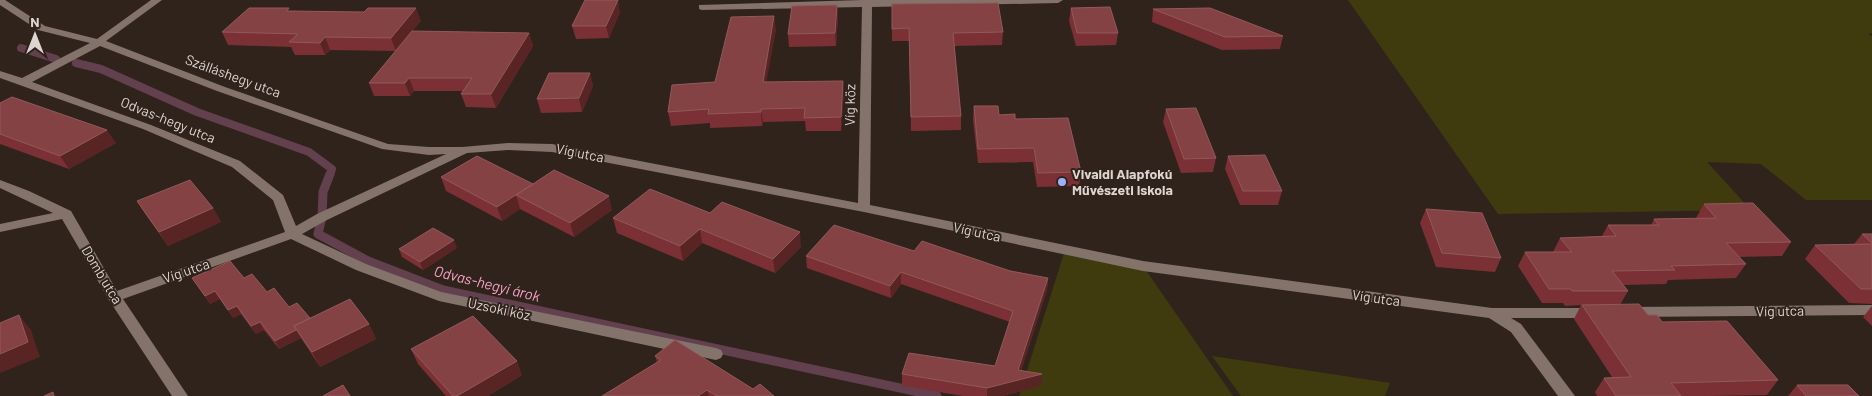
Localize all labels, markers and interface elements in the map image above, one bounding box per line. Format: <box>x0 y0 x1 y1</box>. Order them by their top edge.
north arrow <box>10 10 60 60</box>
text: N <box>30 13 40 30</box>
street label: Szálláshegy utca <box>183 50 283 101</box>
street label: Víg köz <box>841 84 858 126</box>
street label: Odvas-hegy utca <box>118 93 218 146</box>
street label: Víg utca <box>555 140 605 165</box>
place label: Vivaldi Alapfokú Művészeti Iskola <box>1072 165 1173 198</box>
marker: Vivaldi Alapfokú Művészeti Iskola <box>1056 176 1068 188</box>
street label: Víg utca <box>952 218 1003 245</box>
street label: Domb utca <box>78 242 126 307</box>
street label: Víg utca <box>160 255 211 286</box>
water label: Odvas-hegyi árok <box>432 261 543 305</box>
street label: Víg utca <box>1351 286 1401 309</box>
street label: Uzsoki köz <box>466 294 532 323</box>
street label: Víg utca <box>1756 302 1804 319</box>

